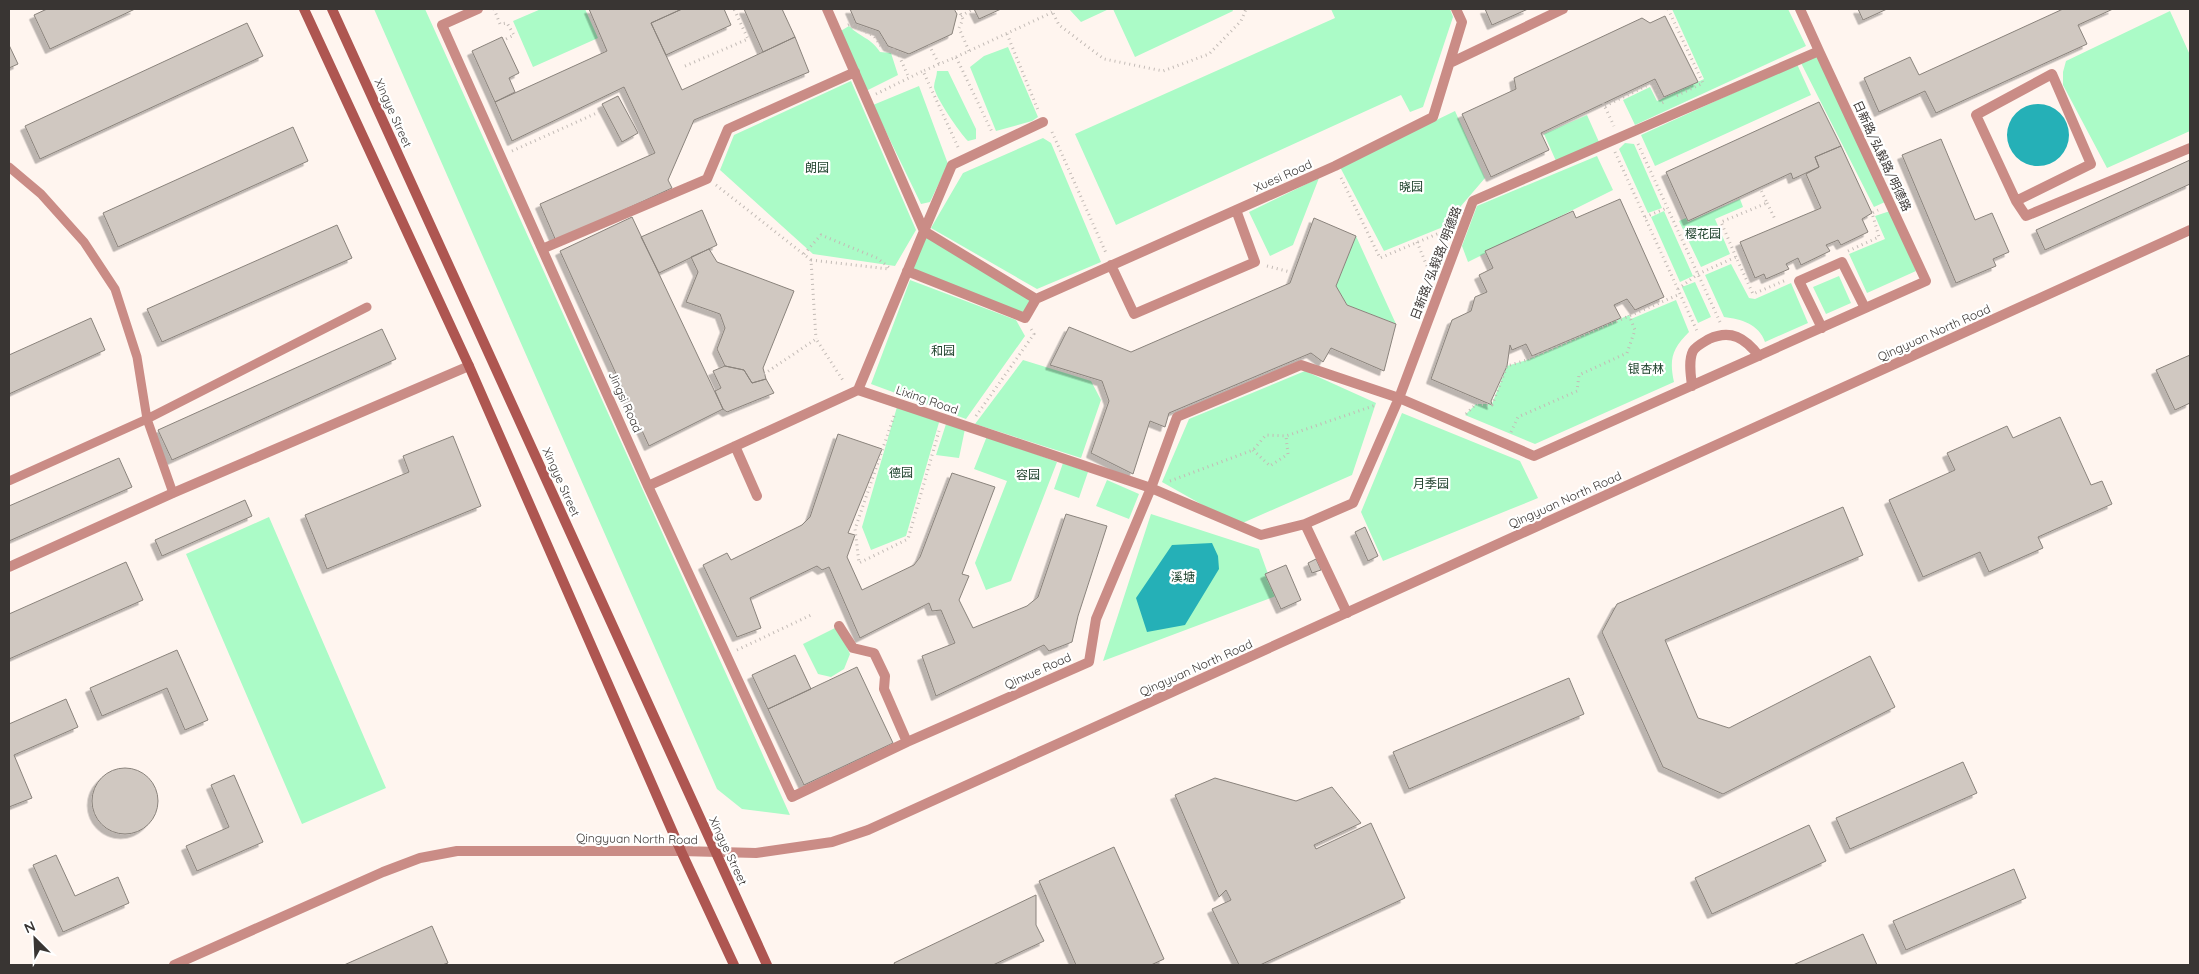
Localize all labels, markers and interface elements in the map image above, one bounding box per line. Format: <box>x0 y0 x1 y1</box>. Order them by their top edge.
street label: Xingye Street <box>372 76 415 150</box>
street label: 日新路/弘毅路/明德路 <box>1850 98 1915 214</box>
street label: Xuesi Road <box>1251 156 1314 195</box>
park label: 朗园 <box>805 160 829 175</box>
park label: 晓园 <box>1399 179 1423 194</box>
street label: 日新路/弘毅路/明德路 <box>1407 204 1464 322</box>
park label: 樱花园 <box>1685 226 1721 241</box>
street label: Qingyuan North Road <box>1875 301 1993 364</box>
park label: 和园 <box>931 343 955 358</box>
park label: 银杏林 <box>1628 361 1664 376</box>
street label: Jingsi Road <box>605 369 646 435</box>
street label: Lixing Road <box>894 382 960 417</box>
street label: Xingye Street <box>540 445 583 519</box>
park label: 德园 <box>889 465 913 480</box>
park label: 容园 <box>1016 467 1040 482</box>
street label: Qingyuan North Road <box>1506 468 1624 531</box>
park label: 月季园 <box>1413 476 1449 491</box>
park label: 溪塘 <box>1171 569 1195 584</box>
street label: Qingyuan North Road <box>1137 636 1255 699</box>
street label: Qinxue Road <box>1002 649 1073 692</box>
street label: Xingye Street <box>706 814 751 887</box>
street label: Qingyuan North Road <box>576 830 698 847</box>
north arrow <box>10 914 60 964</box>
text: N <box>21 917 38 937</box>

